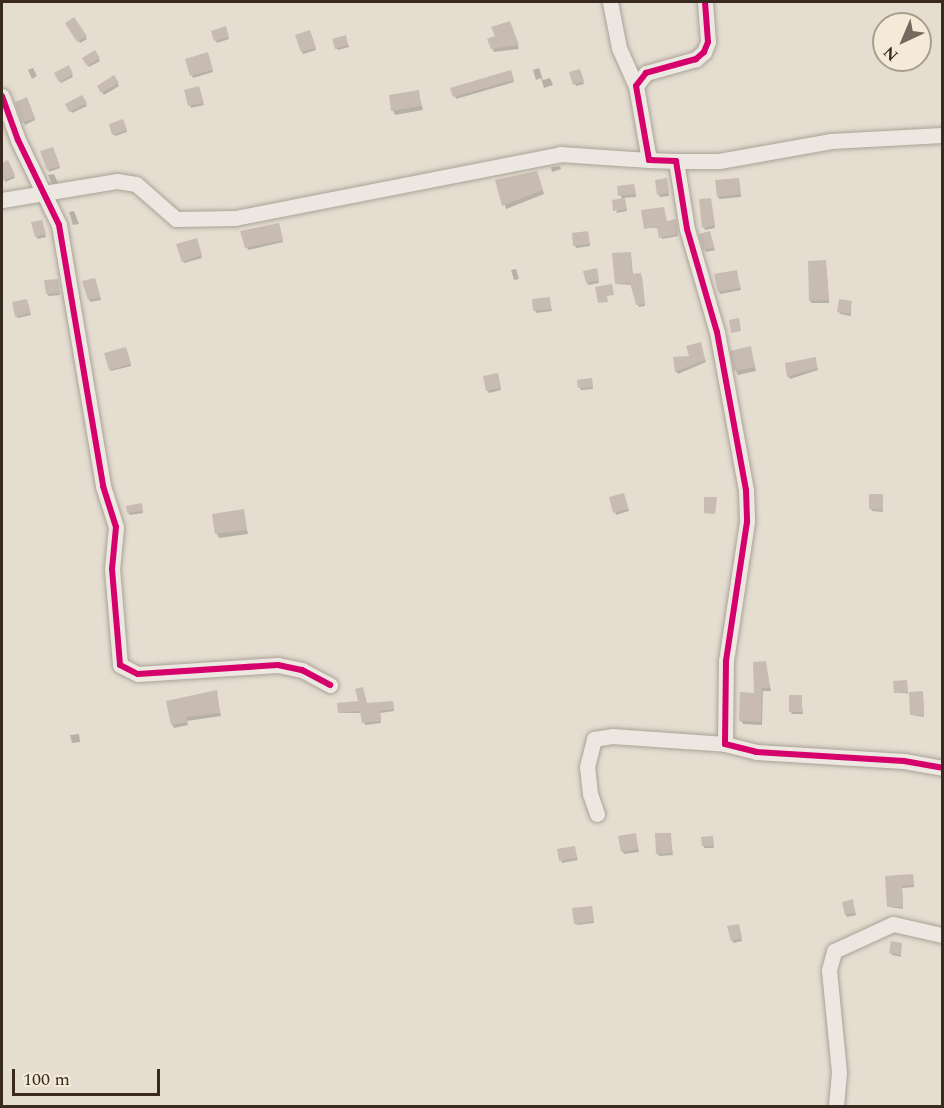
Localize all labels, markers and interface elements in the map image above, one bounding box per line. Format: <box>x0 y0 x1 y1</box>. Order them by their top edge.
north arrow <box>872 12 932 72</box>
text: N <box>878 40 904 67</box>
scale bar <box>15 1057 164 1095</box>
text: 100 m <box>23 1066 70 1093</box>

